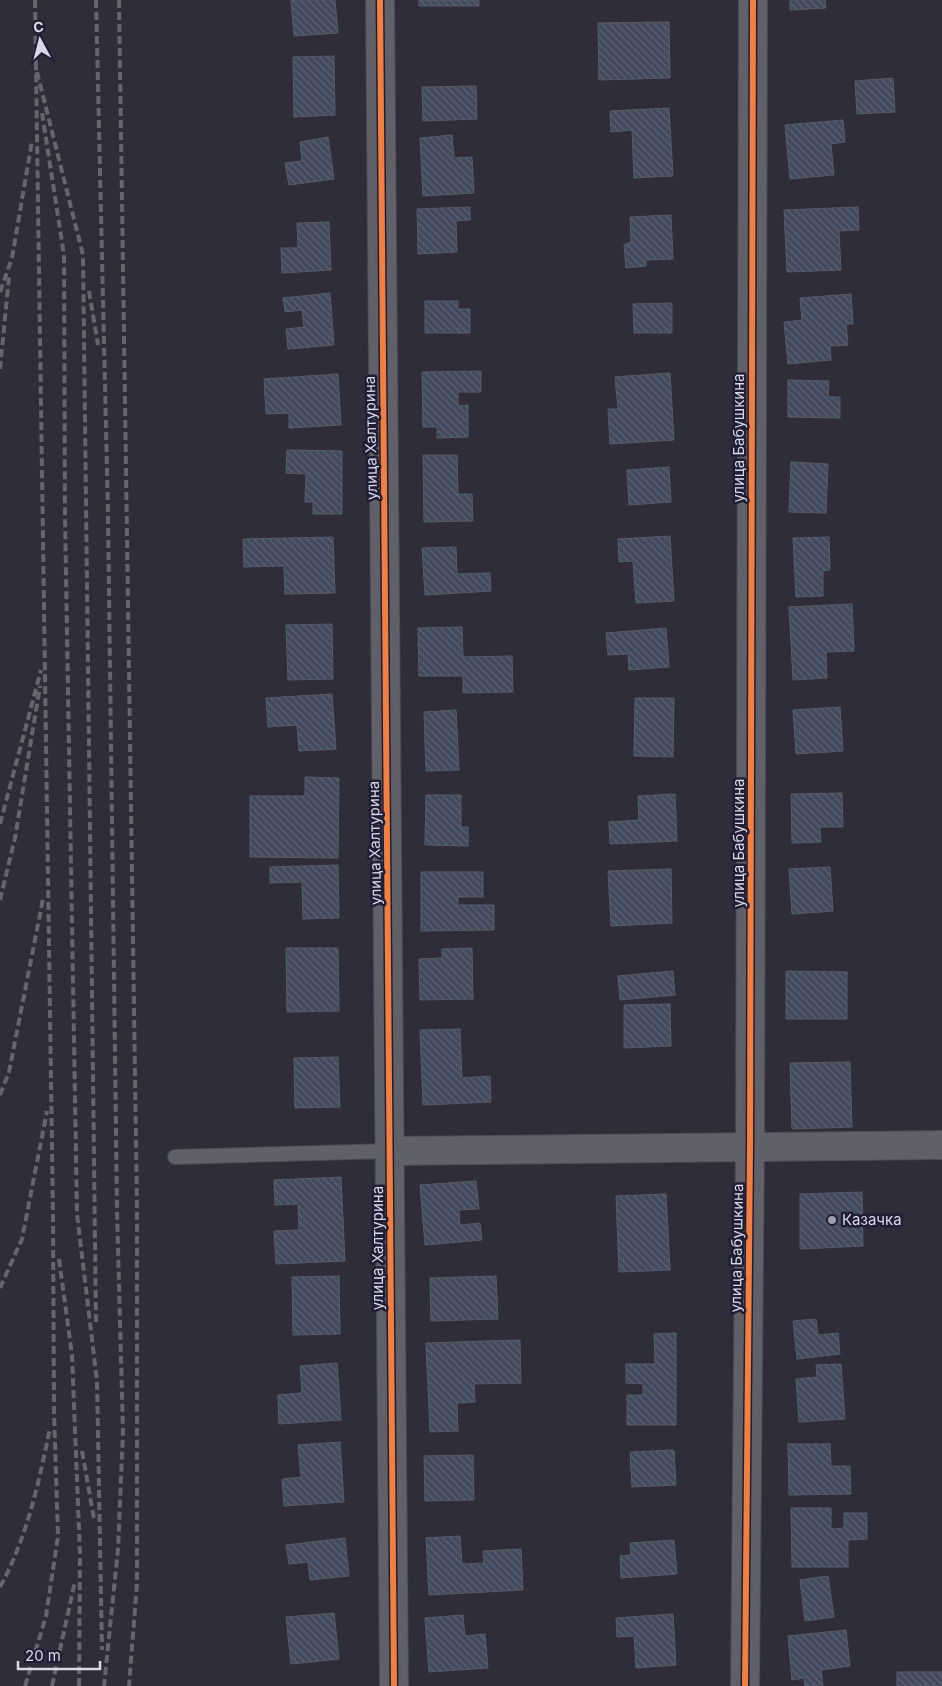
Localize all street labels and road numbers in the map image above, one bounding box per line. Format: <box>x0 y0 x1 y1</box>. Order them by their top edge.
street label: улица Бабушкина <box>729 374 748 502</box>
street label: улица Халтурина <box>360 376 381 500</box>
street label: улица Бабушкина <box>729 779 748 907</box>
street label: улица Халтурина <box>364 781 385 905</box>
street label: улица Бабушкина <box>726 1183 747 1313</box>
street label: улица Халтурина <box>368 1186 387 1310</box>

